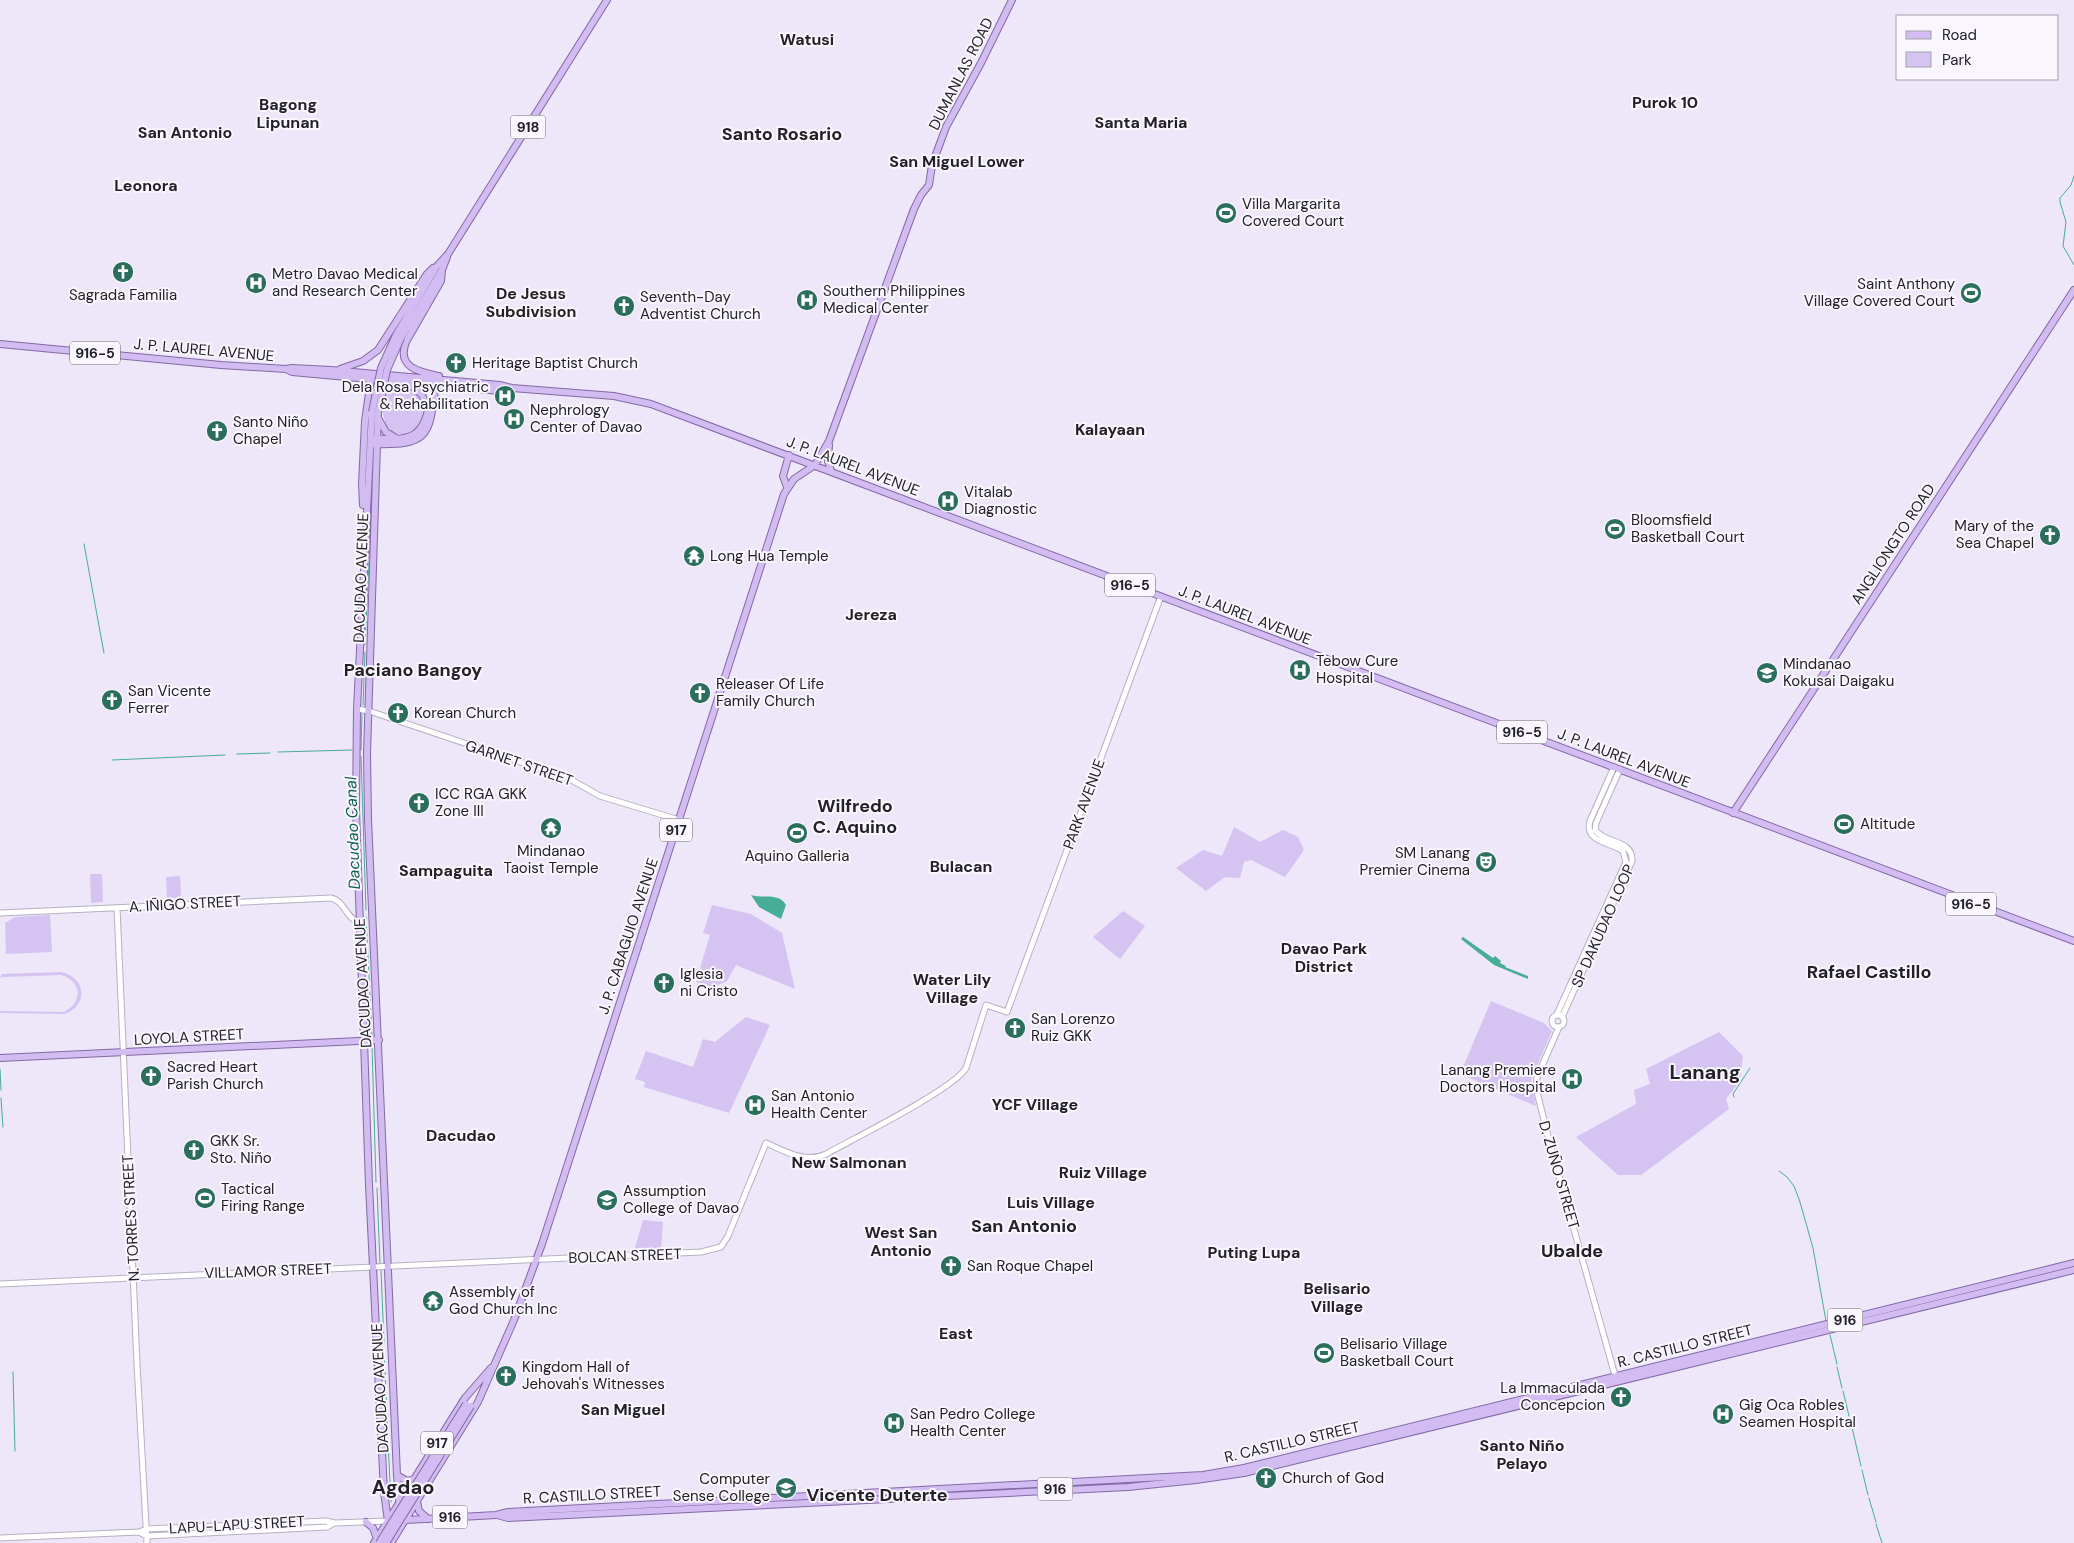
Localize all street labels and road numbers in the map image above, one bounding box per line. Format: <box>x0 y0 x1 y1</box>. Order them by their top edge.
street label: DUMANLAS ROAD <box>924 14 998 134</box>
road number: 918 <box>510 115 546 138</box>
street label: J. P. LAUREL AVENUE <box>133 334 275 366</box>
road number: 916-5 <box>70 342 120 364</box>
street label: J. P. LAUREL AVENUE <box>784 431 922 501</box>
street label: ANGLIONGTO ROAD <box>1846 480 1940 608</box>
street label: DACUDAO AVENUE <box>349 513 373 643</box>
road number: 916-5 <box>1105 574 1155 596</box>
street label: J. P. LAUREL AVENUE <box>1176 580 1314 650</box>
road number: 916-5 <box>1497 720 1547 744</box>
street label: J. P. LAUREL AVENUE <box>1555 723 1693 793</box>
street label: GARNET STREET <box>462 735 576 791</box>
street label: PARK AVENUE <box>1058 756 1110 852</box>
road number: 917 <box>660 818 692 842</box>
street label: J. P. CABAGUIO AVENUE <box>593 855 663 1017</box>
street label: SP DAKUDAO LOOP <box>1567 861 1639 991</box>
street label: A. IÑIGO STREET <box>128 891 242 917</box>
road number: 916-5 <box>1946 892 1996 916</box>
street label: DACUDAO AVENUE <box>350 918 376 1048</box>
street label: LOYOLA STREET <box>133 1024 245 1050</box>
street label: D. ZUÑO STREET <box>1534 1118 1584 1232</box>
street label: N. TORRES STREET <box>118 1154 144 1282</box>
street label: BOLCAN STREET <box>568 1244 682 1268</box>
street label: VILLAMOR STREET <box>204 1259 332 1283</box>
road number: 916 <box>1828 1308 1862 1332</box>
street label: R. CASTILLO STREET <box>1615 1320 1755 1372</box>
street label: DACUDAO AVENUE <box>367 1323 393 1453</box>
street label: R. CASTILLO STREET <box>1222 1417 1362 1467</box>
road number: 917 <box>421 1432 453 1455</box>
road number: 916 <box>1038 1478 1072 1500</box>
street label: R. CASTILLO STREET <box>522 1481 662 1509</box>
road number: 916 <box>432 1505 468 1528</box>
street label: LAPU-LAPU STREET <box>169 1511 305 1539</box>

